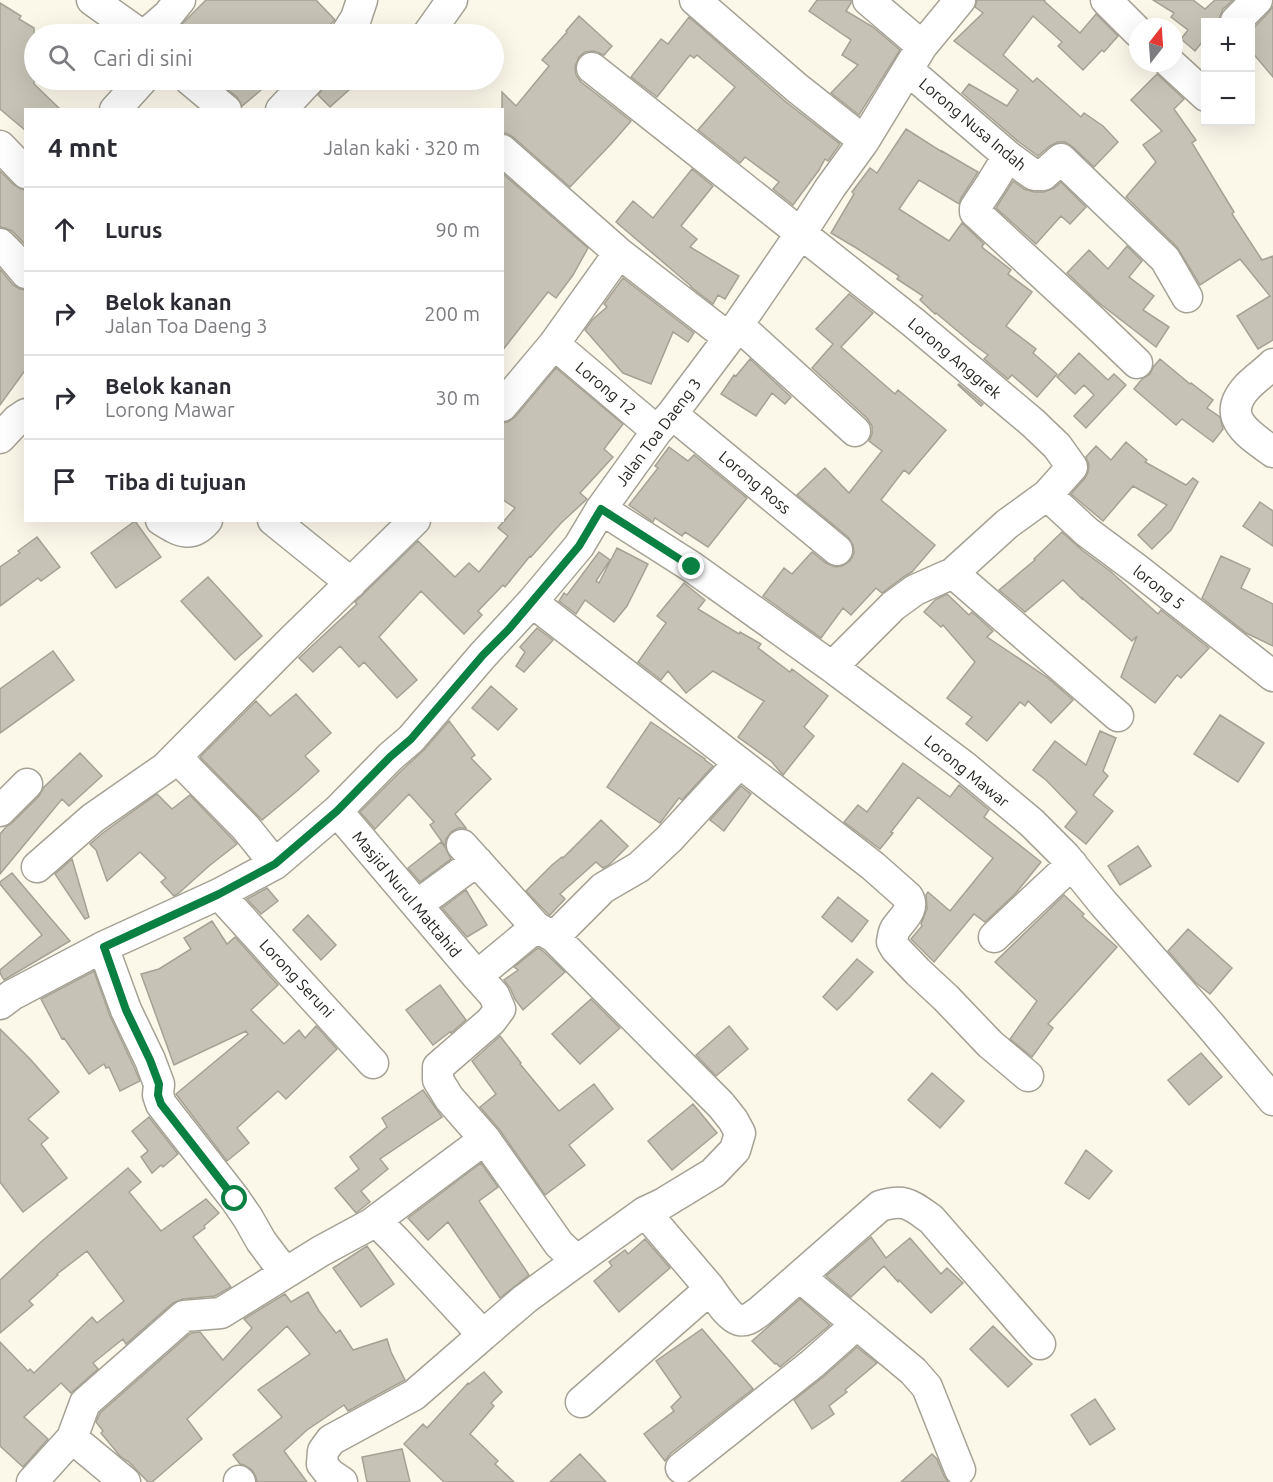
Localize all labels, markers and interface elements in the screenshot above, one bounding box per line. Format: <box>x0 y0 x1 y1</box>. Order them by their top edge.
north arrow <box>1129 18 1183 72</box>
map controls <box>1201 18 1255 126</box>
button: + <box>1201 18 1255 72</box>
search box <box>24 24 504 90</box>
icon: search <box>45 41 78 74</box>
text: Cari di sini <box>93 45 193 70</box>
button: − <box>1201 72 1255 126</box>
street label: Lorong Nusa Indah <box>916 74 1030 174</box>
text: 4 mnt <box>48 133 118 162</box>
text: Jalan kaki · 320 m <box>323 136 480 159</box>
icon: ahead <box>48 213 81 246</box>
text: Lurus <box>105 217 162 242</box>
text: 90 m <box>436 218 480 241</box>
text: Belok kanan <box>105 289 232 314</box>
icon: right <box>48 297 81 330</box>
text: 200 m <box>424 302 480 325</box>
text: Jalan Toa Daeng 3 <box>105 314 268 337</box>
street label: Lorong Anggrek <box>905 314 1005 402</box>
street label: Lorong 12 <box>572 358 640 418</box>
text: Belok kanan <box>105 373 232 398</box>
street label: Jalan Toa Daeng 3 <box>612 375 704 489</box>
icon: right <box>48 381 81 414</box>
text: 30 m <box>436 386 480 409</box>
text: Lorong Mawar <box>105 398 235 421</box>
street label: Lorong Ross <box>715 447 795 517</box>
icon: arrive <box>48 465 81 498</box>
text: Tiba di tujuan <box>105 469 246 494</box>
route end <box>678 553 704 579</box>
street label: lorong 5 <box>1130 561 1188 613</box>
street label: Lorong Mawar <box>921 731 1013 811</box>
street label: Masjid Nurul Mattahid <box>349 827 465 961</box>
street label: Lorong Seruni <box>256 935 338 1021</box>
route start <box>221 1185 247 1211</box>

